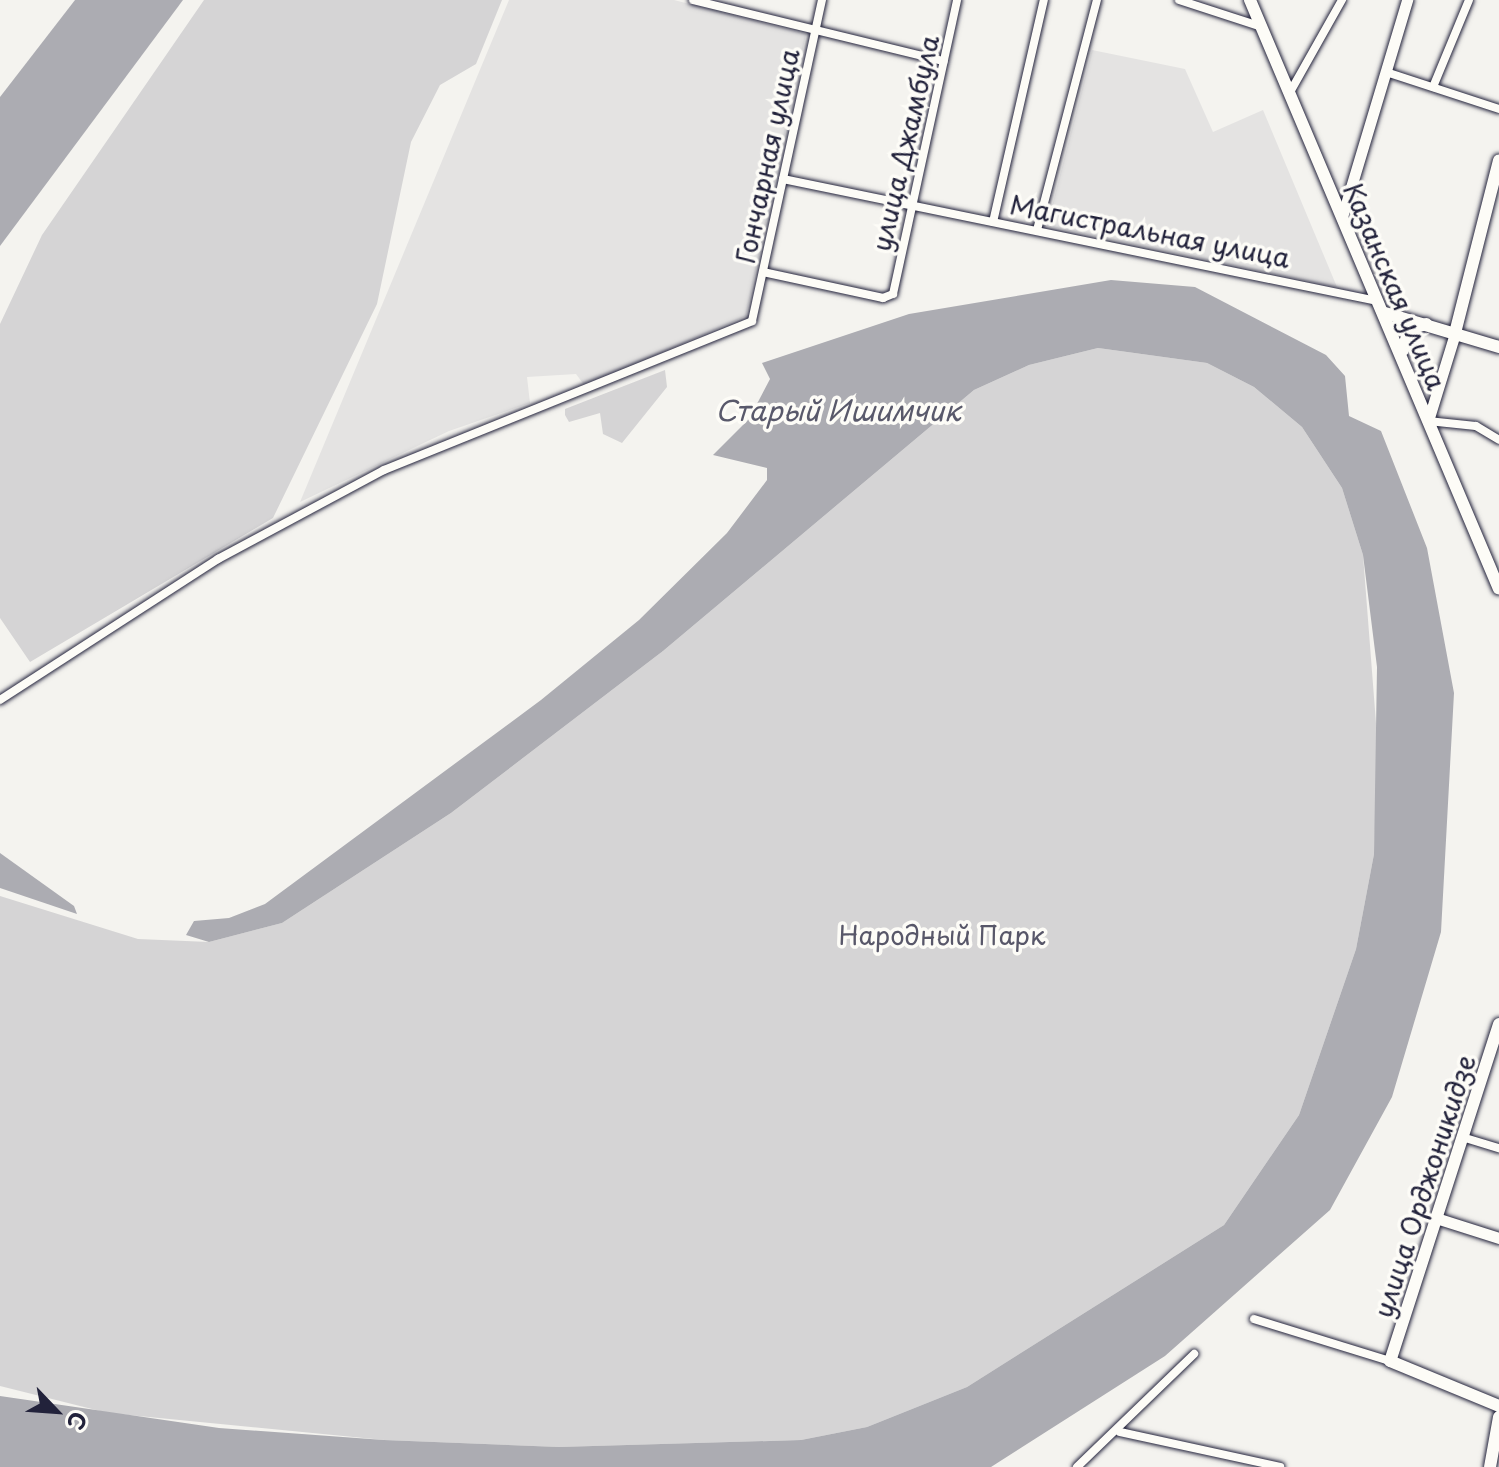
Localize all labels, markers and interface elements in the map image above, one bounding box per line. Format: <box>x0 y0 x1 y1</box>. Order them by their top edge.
street label: улица Джамбула <box>865 31 945 255</box>
street label: Гончарная улица <box>729 45 805 267</box>
street label: Казанская улица <box>1337 177 1453 395</box>
street label: Магистральная улица <box>1007 188 1293 274</box>
water label: Старый Ишимчик <box>715 393 961 427</box>
park label: Народный Парк <box>838 919 1046 951</box>
street label: улица Орджоникидзе <box>1367 1050 1481 1322</box>
north arrow <box>16 1371 96 1451</box>
text: С <box>60 1407 97 1436</box>

